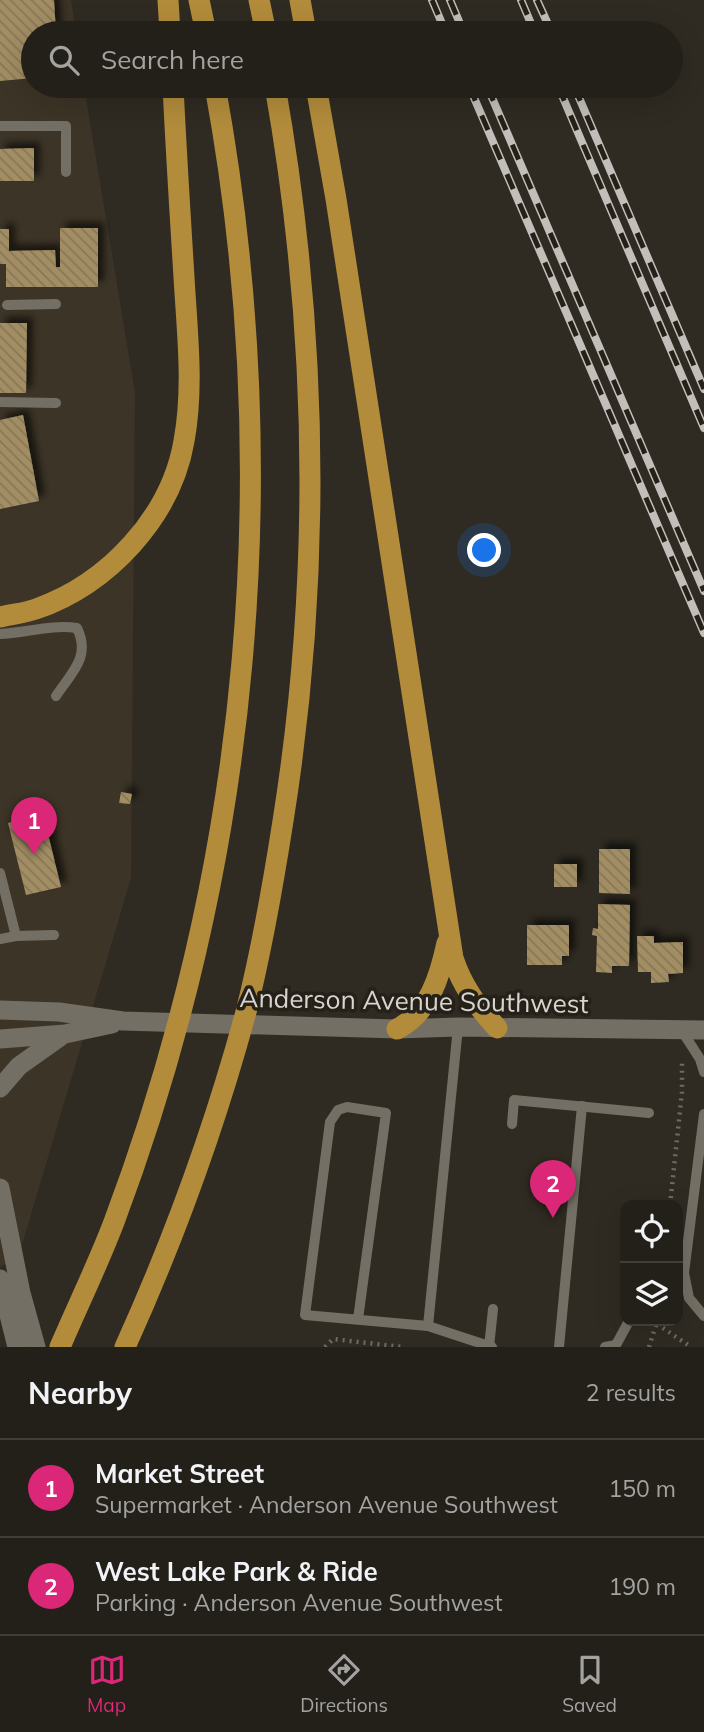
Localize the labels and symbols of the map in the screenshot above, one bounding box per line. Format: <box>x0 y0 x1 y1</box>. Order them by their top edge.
your location <box>467 533 501 567</box>
pin: 1 <box>11 797 57 855</box>
street label: Anderson Avenue Southwest <box>239 981 589 1020</box>
pin: 2 <box>530 1160 576 1218</box>

